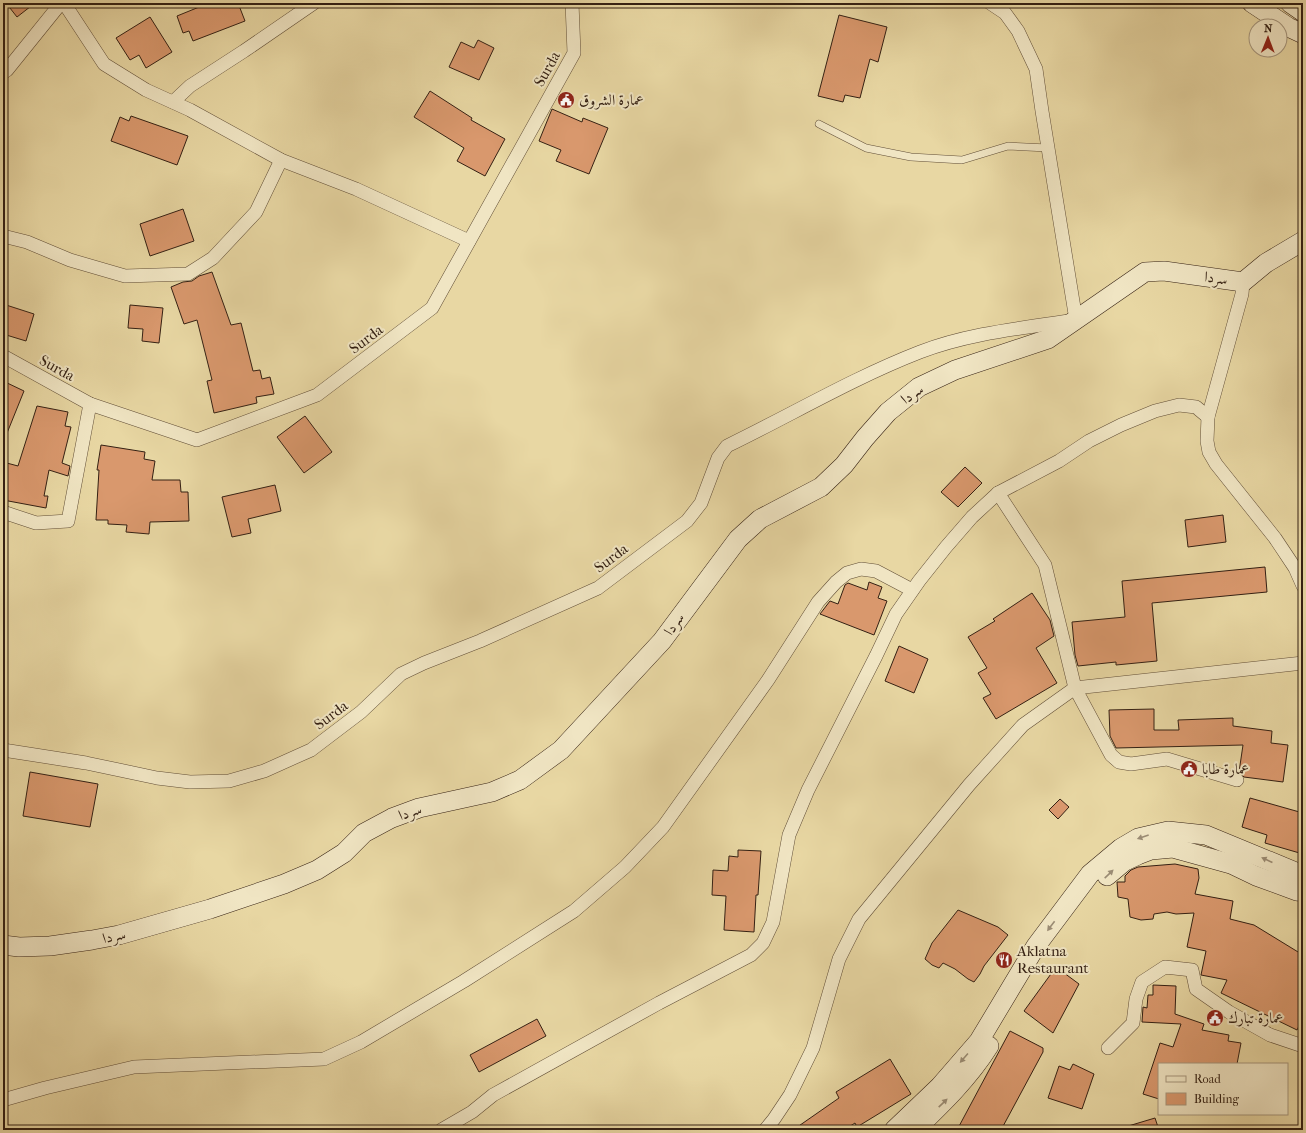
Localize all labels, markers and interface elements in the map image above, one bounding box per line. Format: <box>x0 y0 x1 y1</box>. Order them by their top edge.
north arrow <box>1248 18 1288 58</box>
text: N <box>1264 22 1273 35</box>
street label: Surda <box>530 47 564 90</box>
public building icon: عمارة الشروق <box>556 90 576 110</box>
place label: عمارة الشروق <box>579 91 644 110</box>
street label: سردا <box>1203 267 1229 290</box>
street label: Surda <box>346 320 387 357</box>
street label: Surda <box>36 351 79 385</box>
street label: سردا <box>897 380 927 409</box>
street label: Surda <box>591 539 632 576</box>
street label: سردا <box>660 609 689 639</box>
street label: Surda <box>311 696 352 733</box>
public building icon: عمارة طابا <box>1179 759 1199 779</box>
place label: عمارة طابا <box>1202 760 1249 778</box>
street label: سردا <box>396 800 424 825</box>
one-way arrow <box>1137 835 1149 841</box>
one-way arrow <box>1261 857 1273 863</box>
one-way arrow <box>1104 869 1114 879</box>
one-way arrow <box>1047 921 1055 931</box>
street label: سردا <box>101 925 128 948</box>
place label: Aklatna Restaurant <box>1016 942 1089 977</box>
restaurant icon: Aklatna Restaurant <box>994 950 1014 970</box>
public building icon: عمارة تبارك <box>1205 1008 1225 1028</box>
place label: عمارة تبارك <box>1228 1009 1283 1027</box>
one-way arrow <box>960 1052 969 1063</box>
legend <box>1158 1063 1288 1115</box>
text: Road <box>1194 1072 1221 1086</box>
text: Building <box>1194 1092 1239 1106</box>
one-way arrow <box>938 1098 948 1108</box>

